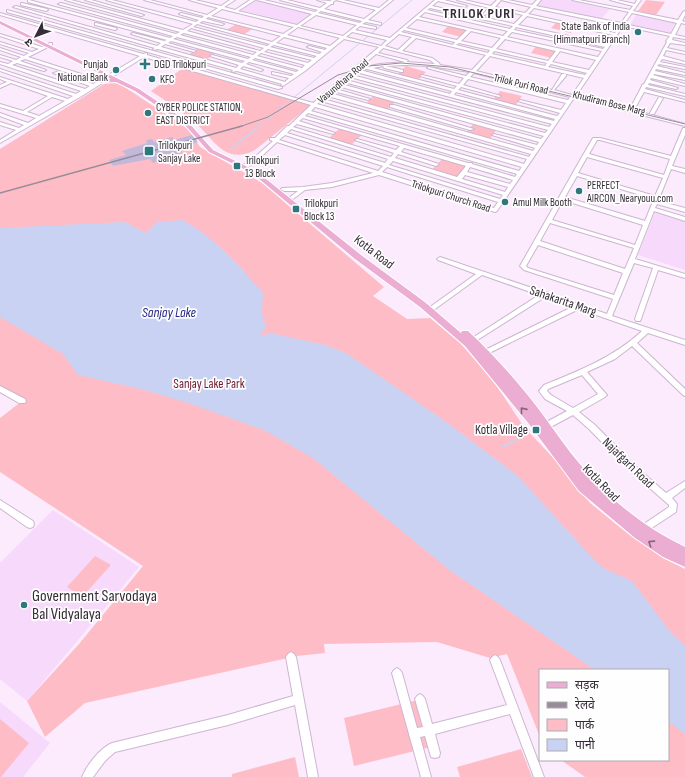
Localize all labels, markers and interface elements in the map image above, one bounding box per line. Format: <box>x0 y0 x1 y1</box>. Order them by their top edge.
district label: TRILOK PURI <box>443 5 515 22</box>
north arrow <box>16 16 56 56</box>
place label: State Bank of India (Himmatpuri Branch) <box>554 20 630 46</box>
marker: State Bank of India (Himmatpuri Branch) <box>633 27 643 37</box>
text: उ <box>22 35 36 49</box>
street label: Vasundhara Road <box>315 56 372 106</box>
place label: Punjab National Bank <box>57 58 109 84</box>
marker: DGD Trilokpuri <box>139 58 151 70</box>
place label: DGD Trilokpuri <box>154 58 206 71</box>
marker: Punjab National Bank <box>111 65 121 75</box>
street label: Trilok Puri Road <box>492 71 550 97</box>
place label: KFC <box>160 73 174 86</box>
marker: KFC <box>147 74 157 84</box>
street label: Khudiram Bose Marg <box>571 88 647 118</box>
place label: CYBER POLICE STATION, EAST DISTRICT <box>156 101 243 127</box>
marker: CYBER POLICE STATION, EAST DISTRICT <box>143 108 153 118</box>
place label: Trilokpuri Sanjay Lake <box>158 139 201 165</box>
marker: Trilokpuri Sanjay Lake <box>143 145 155 157</box>
place label: Trilokpuri 13 Block <box>245 154 279 180</box>
marker: Trilokpuri 13 Block <box>232 161 242 171</box>
street label: Trilokpuri Church Road <box>410 177 493 215</box>
place label: PERFECT AIRCON_Nearyouu.com <box>586 179 673 205</box>
marker: PERFECT AIRCON_Nearyouu.com <box>574 186 584 196</box>
place label: Amul Milk Booth <box>512 196 572 209</box>
place label: Trilokpuri Block 13 <box>304 197 338 223</box>
marker: Amul Milk Booth <box>500 197 510 207</box>
marker: Trilokpuri Block 13 <box>291 204 301 214</box>
street label: Kotla Road <box>351 231 397 273</box>
street label: Sahakarita Marg <box>528 282 598 320</box>
water label: Sanjay Lake <box>142 304 197 321</box>
park label: Sanjay Lake Park <box>173 376 245 392</box>
one-way arrow <box>521 407 528 414</box>
place label: Kotla Village <box>475 422 528 438</box>
marker: Kotla Village <box>531 425 541 435</box>
street label: Najafgarh Road <box>599 434 657 492</box>
street label: Kotla Road <box>579 461 623 505</box>
one-way arrow <box>648 540 655 548</box>
place label: Government Sarvodaya Bal Vidyalaya <box>32 587 157 624</box>
marker: Government Sarvodaya Bal Vidyalaya <box>19 600 29 610</box>
legend <box>539 669 669 761</box>
text: सड़क <box>575 678 600 693</box>
text: रेलवे <box>575 697 595 713</box>
text: पार्क <box>575 718 595 733</box>
text: पानी <box>575 737 596 753</box>

